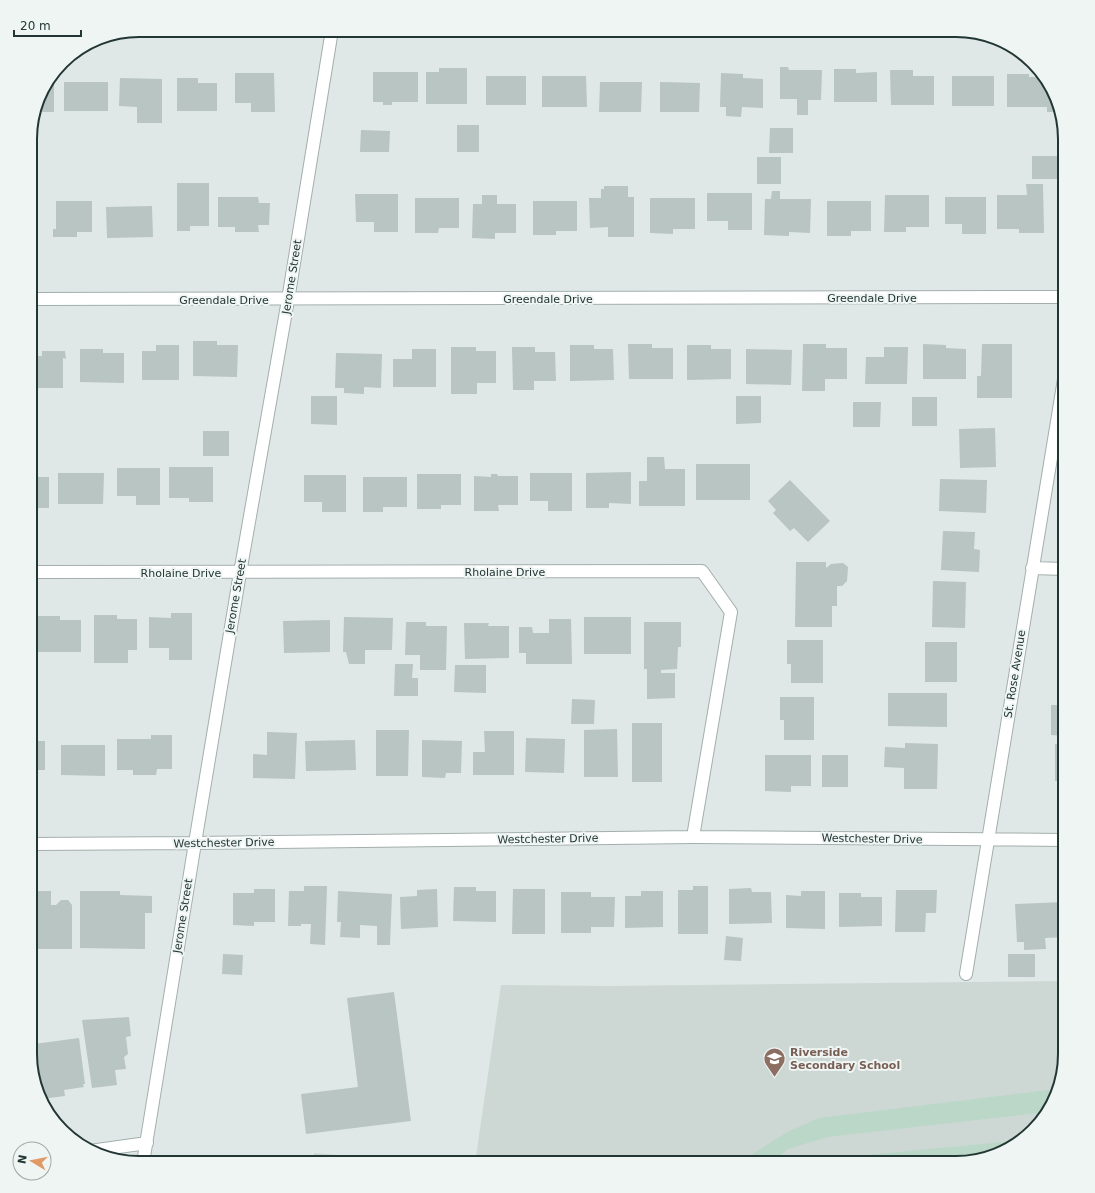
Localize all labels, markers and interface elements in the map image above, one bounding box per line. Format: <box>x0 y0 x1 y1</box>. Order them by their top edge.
scale bar <box>14 12 81 38</box>
text: 20 m <box>20 19 51 33</box>
street label: Jerome Street <box>280 238 304 316</box>
street label: Greendale Drive <box>827 292 917 305</box>
street label: Greendale Drive <box>503 293 593 306</box>
street label: Greendale Drive <box>179 294 269 307</box>
street label: Jerome Street <box>223 557 249 635</box>
street label: Rholaine Drive <box>465 566 546 579</box>
street label: Rholaine Drive <box>141 567 222 580</box>
street label: St. Rose Avenue <box>1002 629 1028 719</box>
street label: Westchester Drive <box>497 832 599 846</box>
street label: Westchester Drive <box>821 832 923 846</box>
street label: Westchester Drive <box>173 836 275 850</box>
street label: Jerome Street <box>171 877 195 955</box>
school or university icon: Riverside Secondary School <box>761 1045 787 1078</box>
place label: Riverside Secondary School <box>790 1046 900 1072</box>
north arrow <box>12 1141 52 1181</box>
text: N <box>15 1154 30 1165</box>

